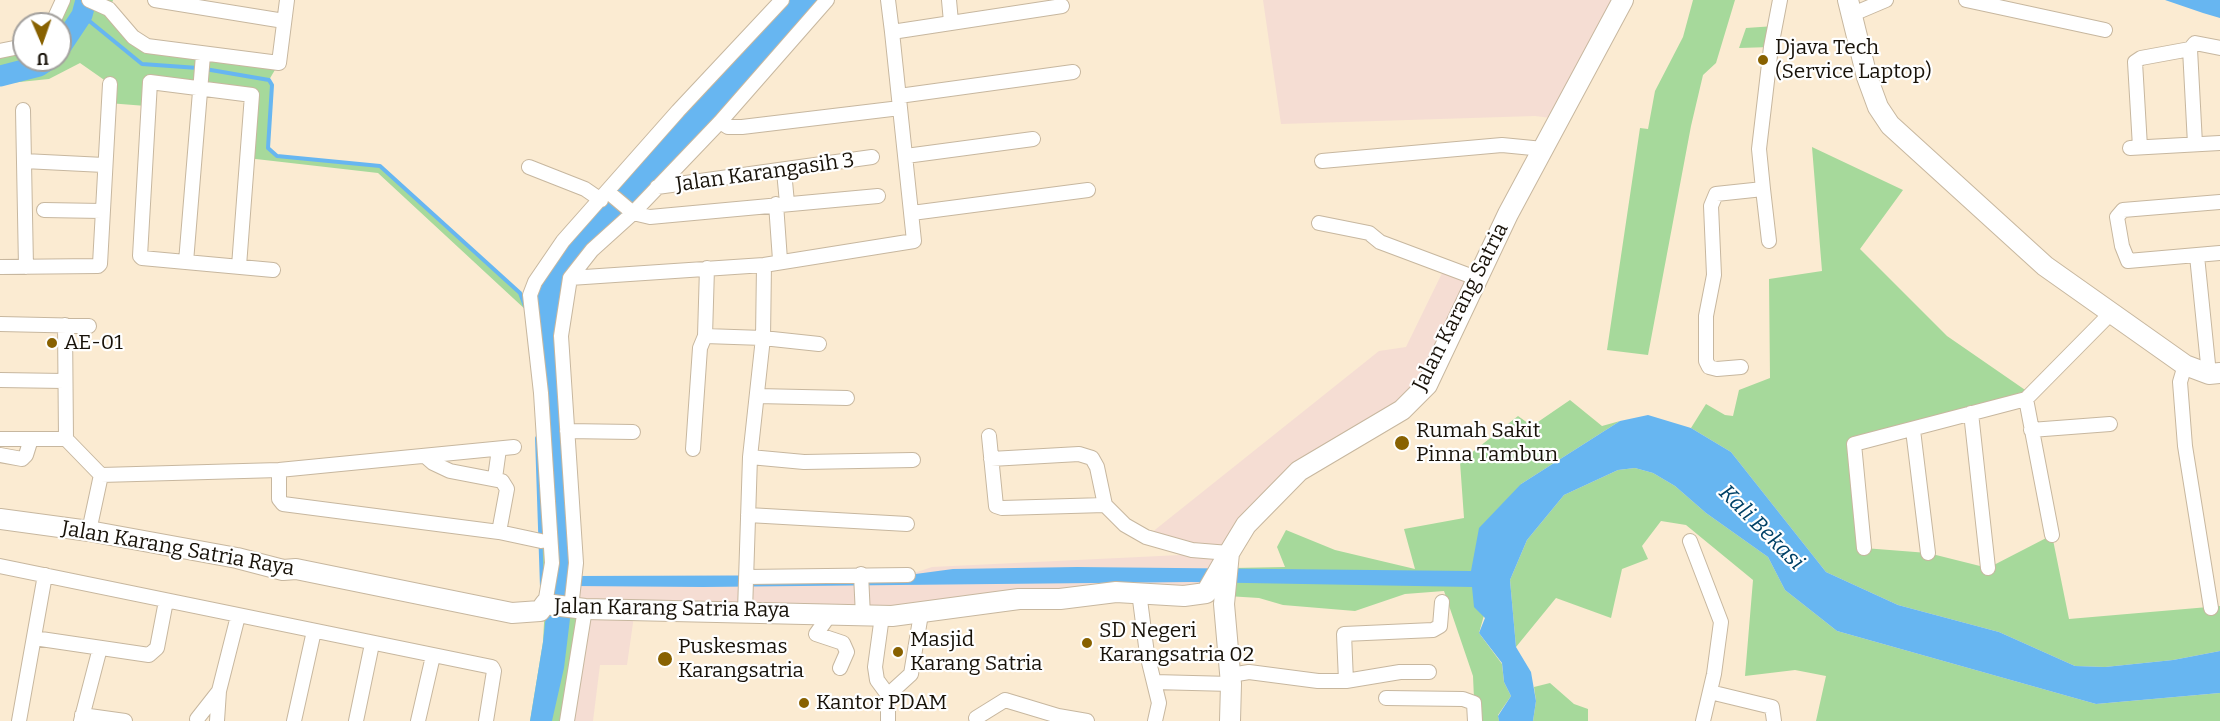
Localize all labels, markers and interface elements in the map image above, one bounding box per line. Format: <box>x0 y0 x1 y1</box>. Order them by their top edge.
north arrow <box>12 12 72 72</box>
place label: Djava Tech (Service Laptop) <box>1775 35 1932 85</box>
text: U <box>36 49 49 68</box>
marker: Djava Tech (Service Laptop) <box>1756 53 1770 67</box>
street label: Jalan Karangasih 3 <box>674 148 856 198</box>
street label: Jalan Karang Satria <box>1408 219 1514 395</box>
place label: AE-01 <box>64 330 123 356</box>
marker: AE-01 <box>45 336 59 350</box>
place label: Rumah Sakit Pinna Tambun <box>1416 418 1558 468</box>
marker: Rumah Sakit Pinna Tambun <box>1393 434 1411 452</box>
water label: Kali Bekasi <box>1713 480 1809 576</box>
street label: Jalan Karang Satria Raya <box>60 516 296 582</box>
street label: Jalan Karang Satria Raya <box>554 594 790 624</box>
place label: SD Negeri Karangsatria 02 <box>1099 618 1254 668</box>
place label: Masjid Karang Satria <box>910 627 1042 677</box>
place label: Puskesmas Karangsatria <box>678 634 804 684</box>
marker: SD Negeri Karangsatria 02 <box>1080 636 1094 650</box>
marker: Masjid Karang Satria <box>891 645 905 659</box>
marker: Puskesmas Karangsatria <box>656 650 674 668</box>
place label: Kantor PDAM <box>816 690 947 716</box>
marker: Kantor PDAM <box>797 696 811 710</box>

